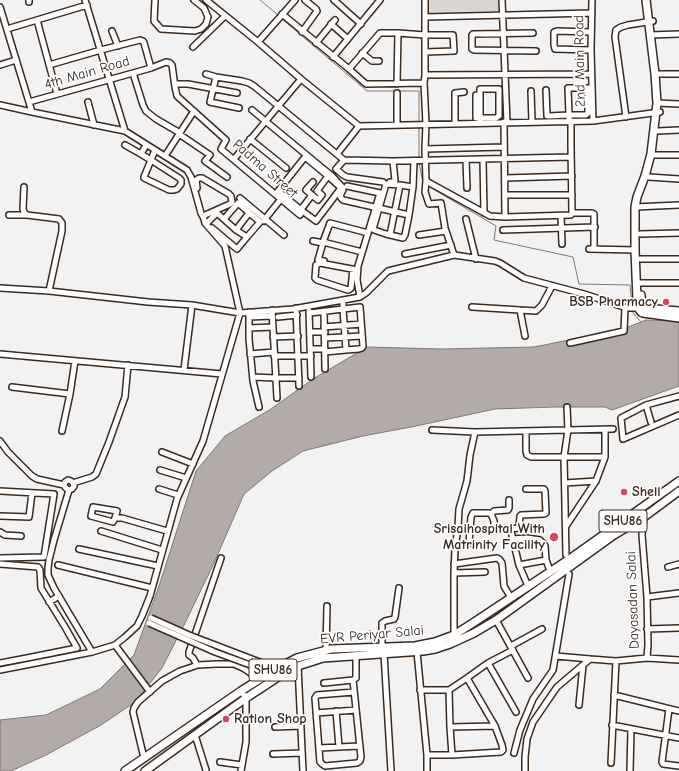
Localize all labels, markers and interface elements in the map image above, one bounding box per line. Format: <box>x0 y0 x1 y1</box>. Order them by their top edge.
street label: 2nd Main Road <box>571 15 589 107</box>
street label: 4th Main Road <box>43 53 131 93</box>
street label: Padma Street <box>229 136 301 202</box>
place label: BSB Pharmacy <box>569 294 658 310</box>
marker: BSB Pharmacy <box>661 297 671 307</box>
place label: Shell <box>632 484 661 500</box>
marker: Shell <box>619 487 629 497</box>
road number: SHU86 <box>599 510 647 532</box>
place label: Srisaihospital With Matrinity Facility <box>434 521 545 554</box>
marker: Srisaihospital With Matrinity Facility <box>548 531 560 543</box>
street label: Dayasadan Salai <box>623 551 643 649</box>
street label: EVR Periyar Salai <box>320 622 424 648</box>
road number: SHU86 <box>249 659 297 681</box>
place label: Ration Shop <box>234 711 307 727</box>
marker: Ration Shop <box>221 714 231 724</box>

